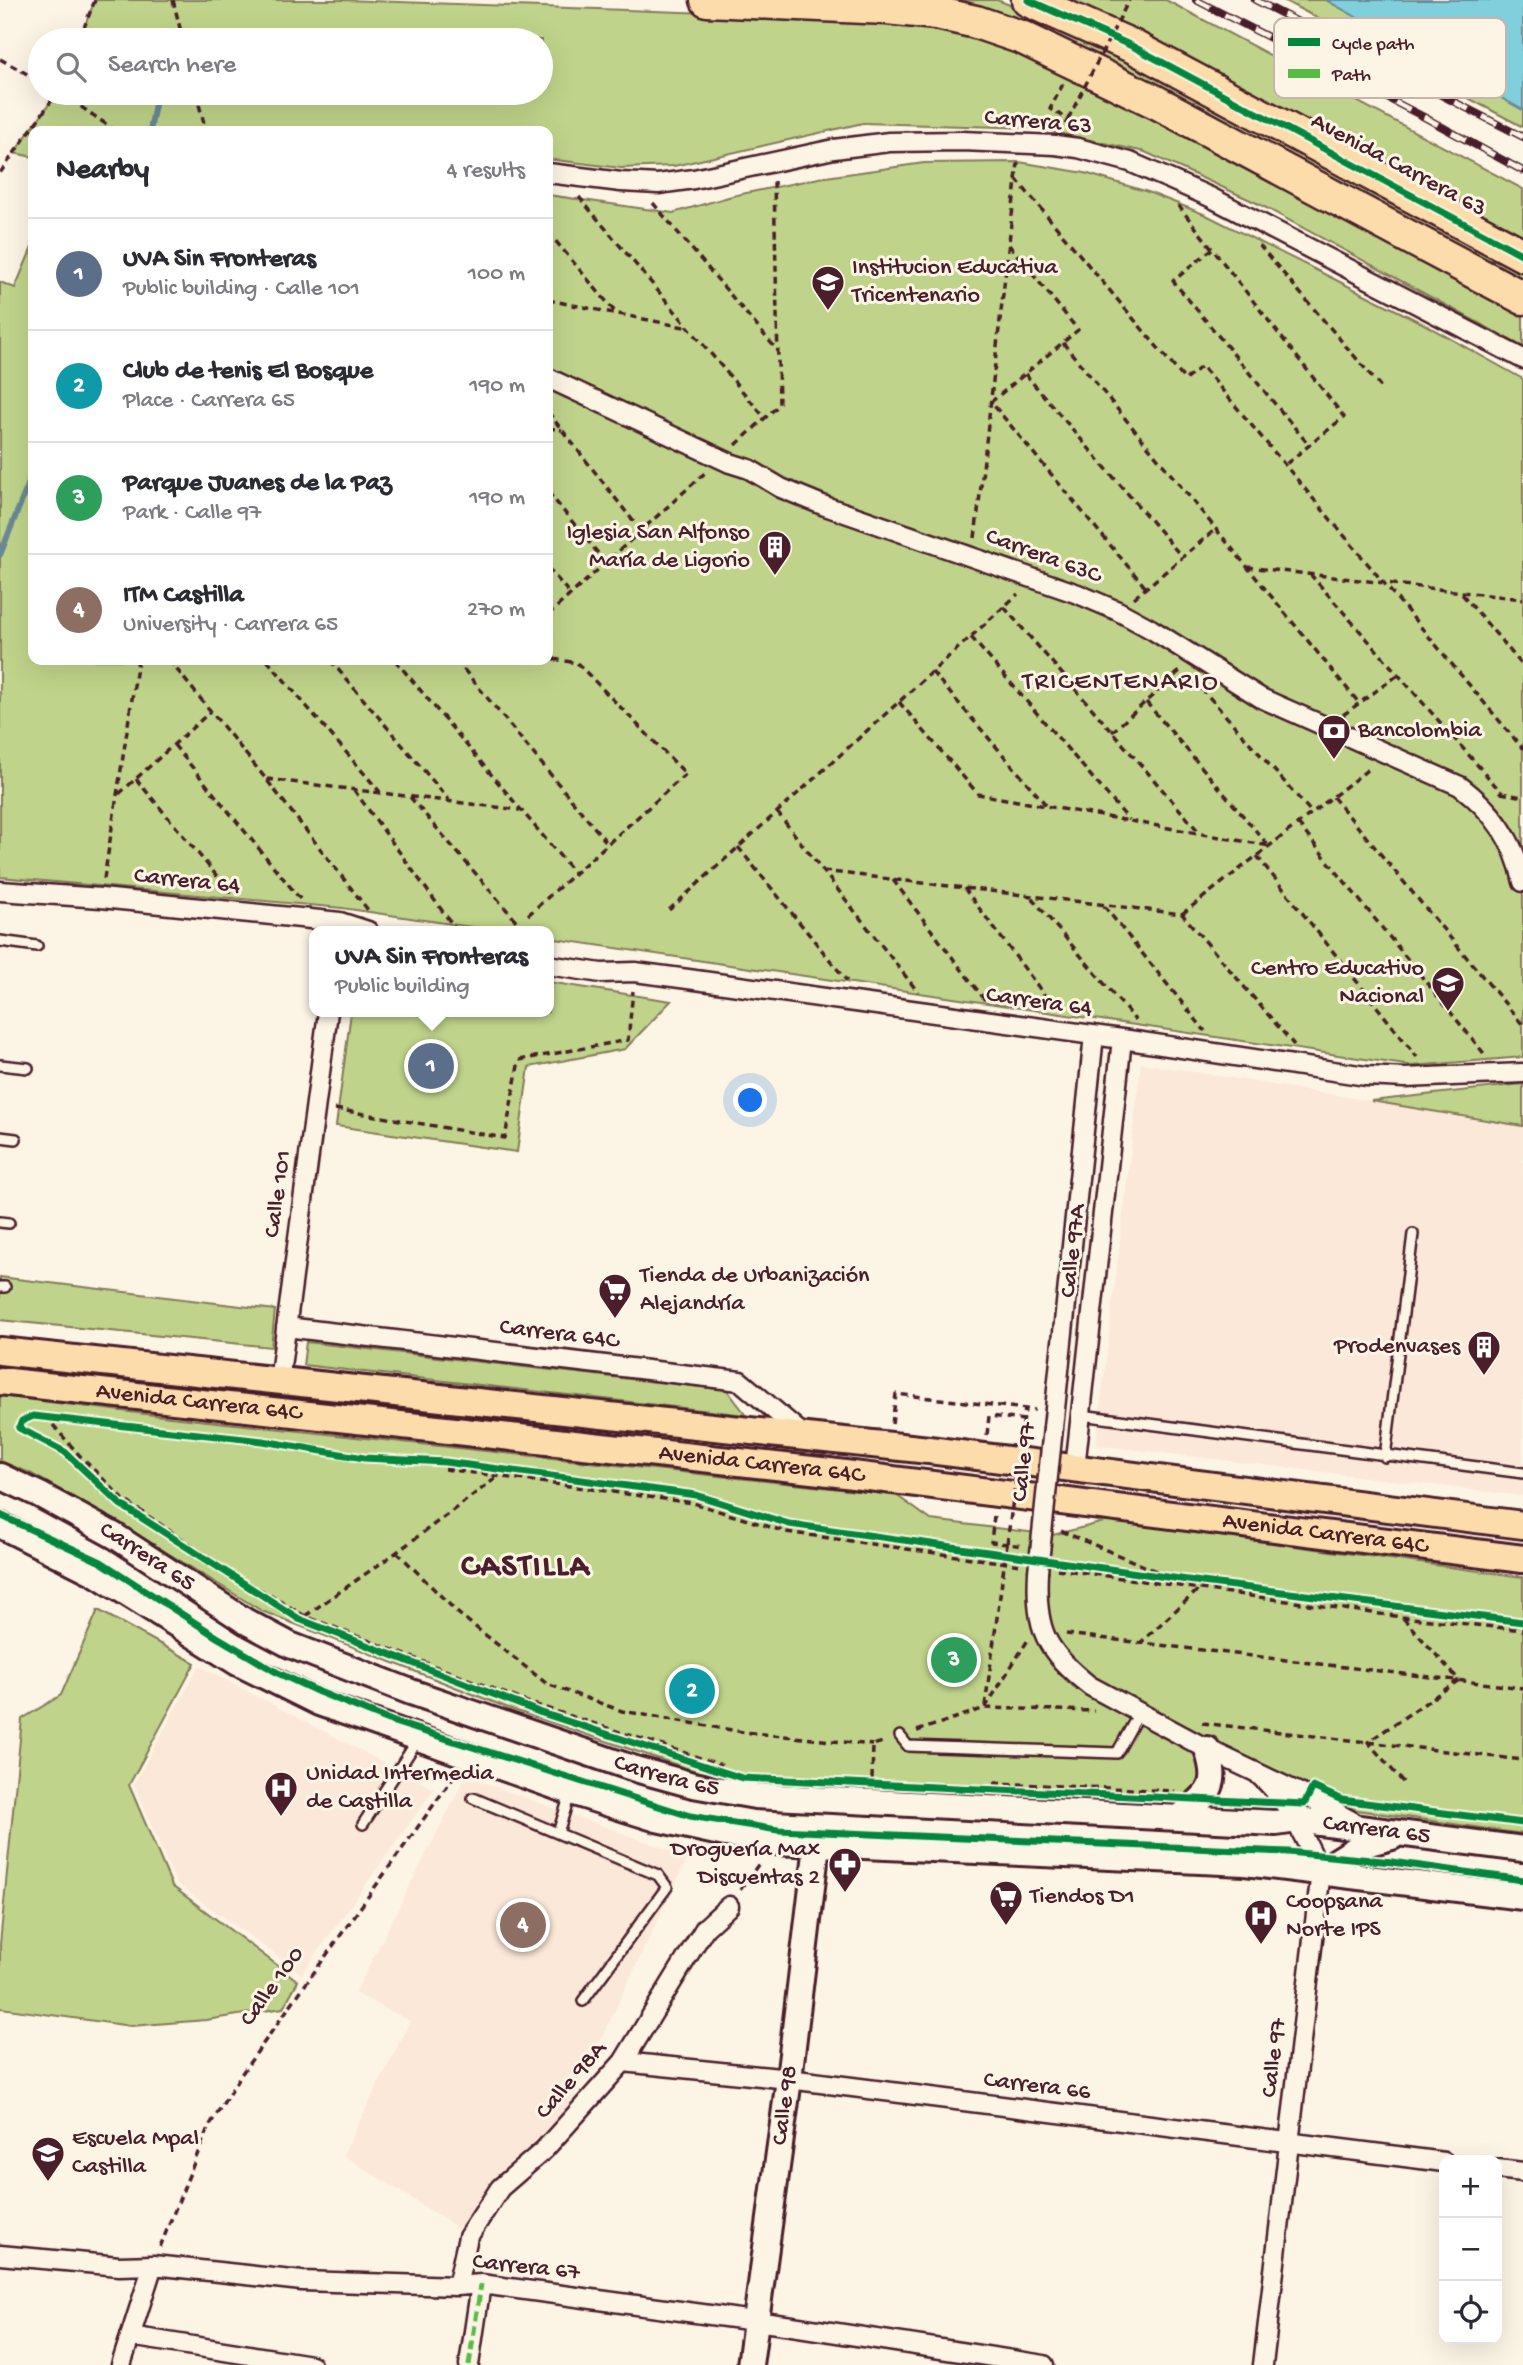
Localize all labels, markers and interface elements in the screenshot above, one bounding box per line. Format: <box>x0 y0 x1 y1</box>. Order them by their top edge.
legend <box>1274 18 1506 98</box>
search box <box>28 28 553 105</box>
text: Cycle path <box>1332 34 1414 57</box>
icon: search <box>52 48 90 86</box>
text: Search here <box>108 51 236 82</box>
text: Path <box>1331 65 1371 88</box>
street label: Carrera 63 <box>983 104 1093 142</box>
street label: Avenida Carrera 63 <box>1305 108 1491 224</box>
text: Nearby <box>56 154 149 189</box>
text: 4 results <box>446 158 525 185</box>
text: UVA Sin Fronteras <box>123 245 316 276</box>
place label: Institucion Educativa Tricentenario <box>850 254 1058 311</box>
text: 1 <box>74 261 84 288</box>
text: 100 m <box>468 261 525 288</box>
school or university icon: Institucion Educativa Tricentenario <box>809 263 847 312</box>
text: Public building · Calle 101 <box>123 276 360 303</box>
text: Club de tenis El Bosque <box>123 357 373 388</box>
text: 2 <box>73 373 85 400</box>
text: 190 m <box>469 373 525 400</box>
text: Place · Carrera 65 <box>123 388 295 415</box>
text: Parque Juanes de la Paz <box>123 469 392 500</box>
text: 3 <box>73 485 85 512</box>
text: 190 m <box>469 485 525 512</box>
text: Park · Calle 97 <box>123 500 261 527</box>
place label: Iglesia San Alfonso María de Ligorio <box>566 519 750 576</box>
street label: Carrera 63C <box>981 523 1107 592</box>
building icon: Iglesia San Alfonso María de Ligorio <box>756 528 794 577</box>
text: ITM Castilla <box>123 581 244 612</box>
text: 4 <box>74 597 84 624</box>
text: 270 m <box>467 597 525 624</box>
text: University · Carrera 65 <box>123 612 338 639</box>
district label: TRICENTENARIO <box>1020 668 1220 699</box>
bank icon: Bancolombia <box>1315 712 1353 761</box>
place label: Bancolombia <box>1357 717 1482 746</box>
street label: Carrera 64 <box>132 862 242 902</box>
popup <box>309 926 554 1017</box>
text: UVA Sin Fronteras <box>335 943 528 974</box>
place label: Centro Educativo Nacional <box>1251 955 1424 1012</box>
school or university icon: Centro Educativo Nacional <box>1429 964 1467 1013</box>
text: Public building <box>335 974 470 1001</box>
street label: Carrera 64 <box>984 981 1095 1025</box>
pin: 1 <box>408 1040 454 1092</box>
your location <box>733 1083 767 1117</box>
street label: Calle 101 <box>259 1148 299 1240</box>
street label: Calle 97A <box>1055 1201 1094 1299</box>
place label: Tienda de Urbanización Alejandría <box>638 1262 870 1319</box>
supermarket icon: Tienda de Urbanización Alejandría <box>596 1271 634 1320</box>
street label: Carrera 64C <box>498 1313 622 1357</box>
building icon: Prodenvases <box>1465 1328 1503 1377</box>
place label: Prodenvases <box>1333 1333 1461 1362</box>
street label: Avenida Carrera 64C <box>95 1377 305 1429</box>
street label: Calle 97 <box>1006 1420 1044 1503</box>
street label: Avenida Carrera 64C <box>657 1439 868 1491</box>
street label: Avenida Carrera 64C <box>1221 1507 1431 1562</box>
street label: Carrera 65 <box>94 1516 200 1599</box>
district label: CASTILLA <box>461 1549 591 1587</box>
pin: 3 <box>931 1634 977 1686</box>
pin: 2 <box>669 1665 715 1717</box>
street label: Carrera 65 <box>610 1748 721 1804</box>
place label: Unidad Intermedia de Castilla <box>306 1760 494 1817</box>
hospital icon: Unidad Intermedia de Castilla <box>262 1769 300 1818</box>
street label: Carrera 65 <box>1321 1809 1432 1851</box>
place label: Droguería Max Discuentas 2 <box>669 1836 820 1893</box>
pharmacy icon: Droguería Max Discuentas 2 <box>826 1845 864 1894</box>
supermarket icon: Tiendos D1 <box>987 1878 1025 1927</box>
place label: Tiendos D1 <box>1028 1883 1135 1912</box>
place label: Coopsana Norte IPS <box>1286 1888 1383 1945</box>
hospital icon: Coopsana Norte IPS <box>1242 1897 1280 1946</box>
pin: 4 <box>500 1899 546 1951</box>
street label: Calle 100 <box>234 1941 312 2033</box>
street label: Calle 97 <box>1256 2016 1294 2099</box>
street label: Calle 98A <box>530 2035 615 2126</box>
street label: Calle 98 <box>766 2064 805 2147</box>
street label: Carrera 66 <box>982 2066 1093 2108</box>
place label: Escuela Mpal Castilla <box>72 2125 199 2182</box>
school or university icon: Escuela Mpal Castilla <box>29 2134 67 2183</box>
map controls <box>1439 2155 1502 2344</box>
button: + <box>1439 2155 1502 2218</box>
button: − <box>1439 2218 1502 2281</box>
street label: Carrera 67 <box>471 2248 582 2288</box>
button: locate <box>1439 2281 1502 2344</box>

